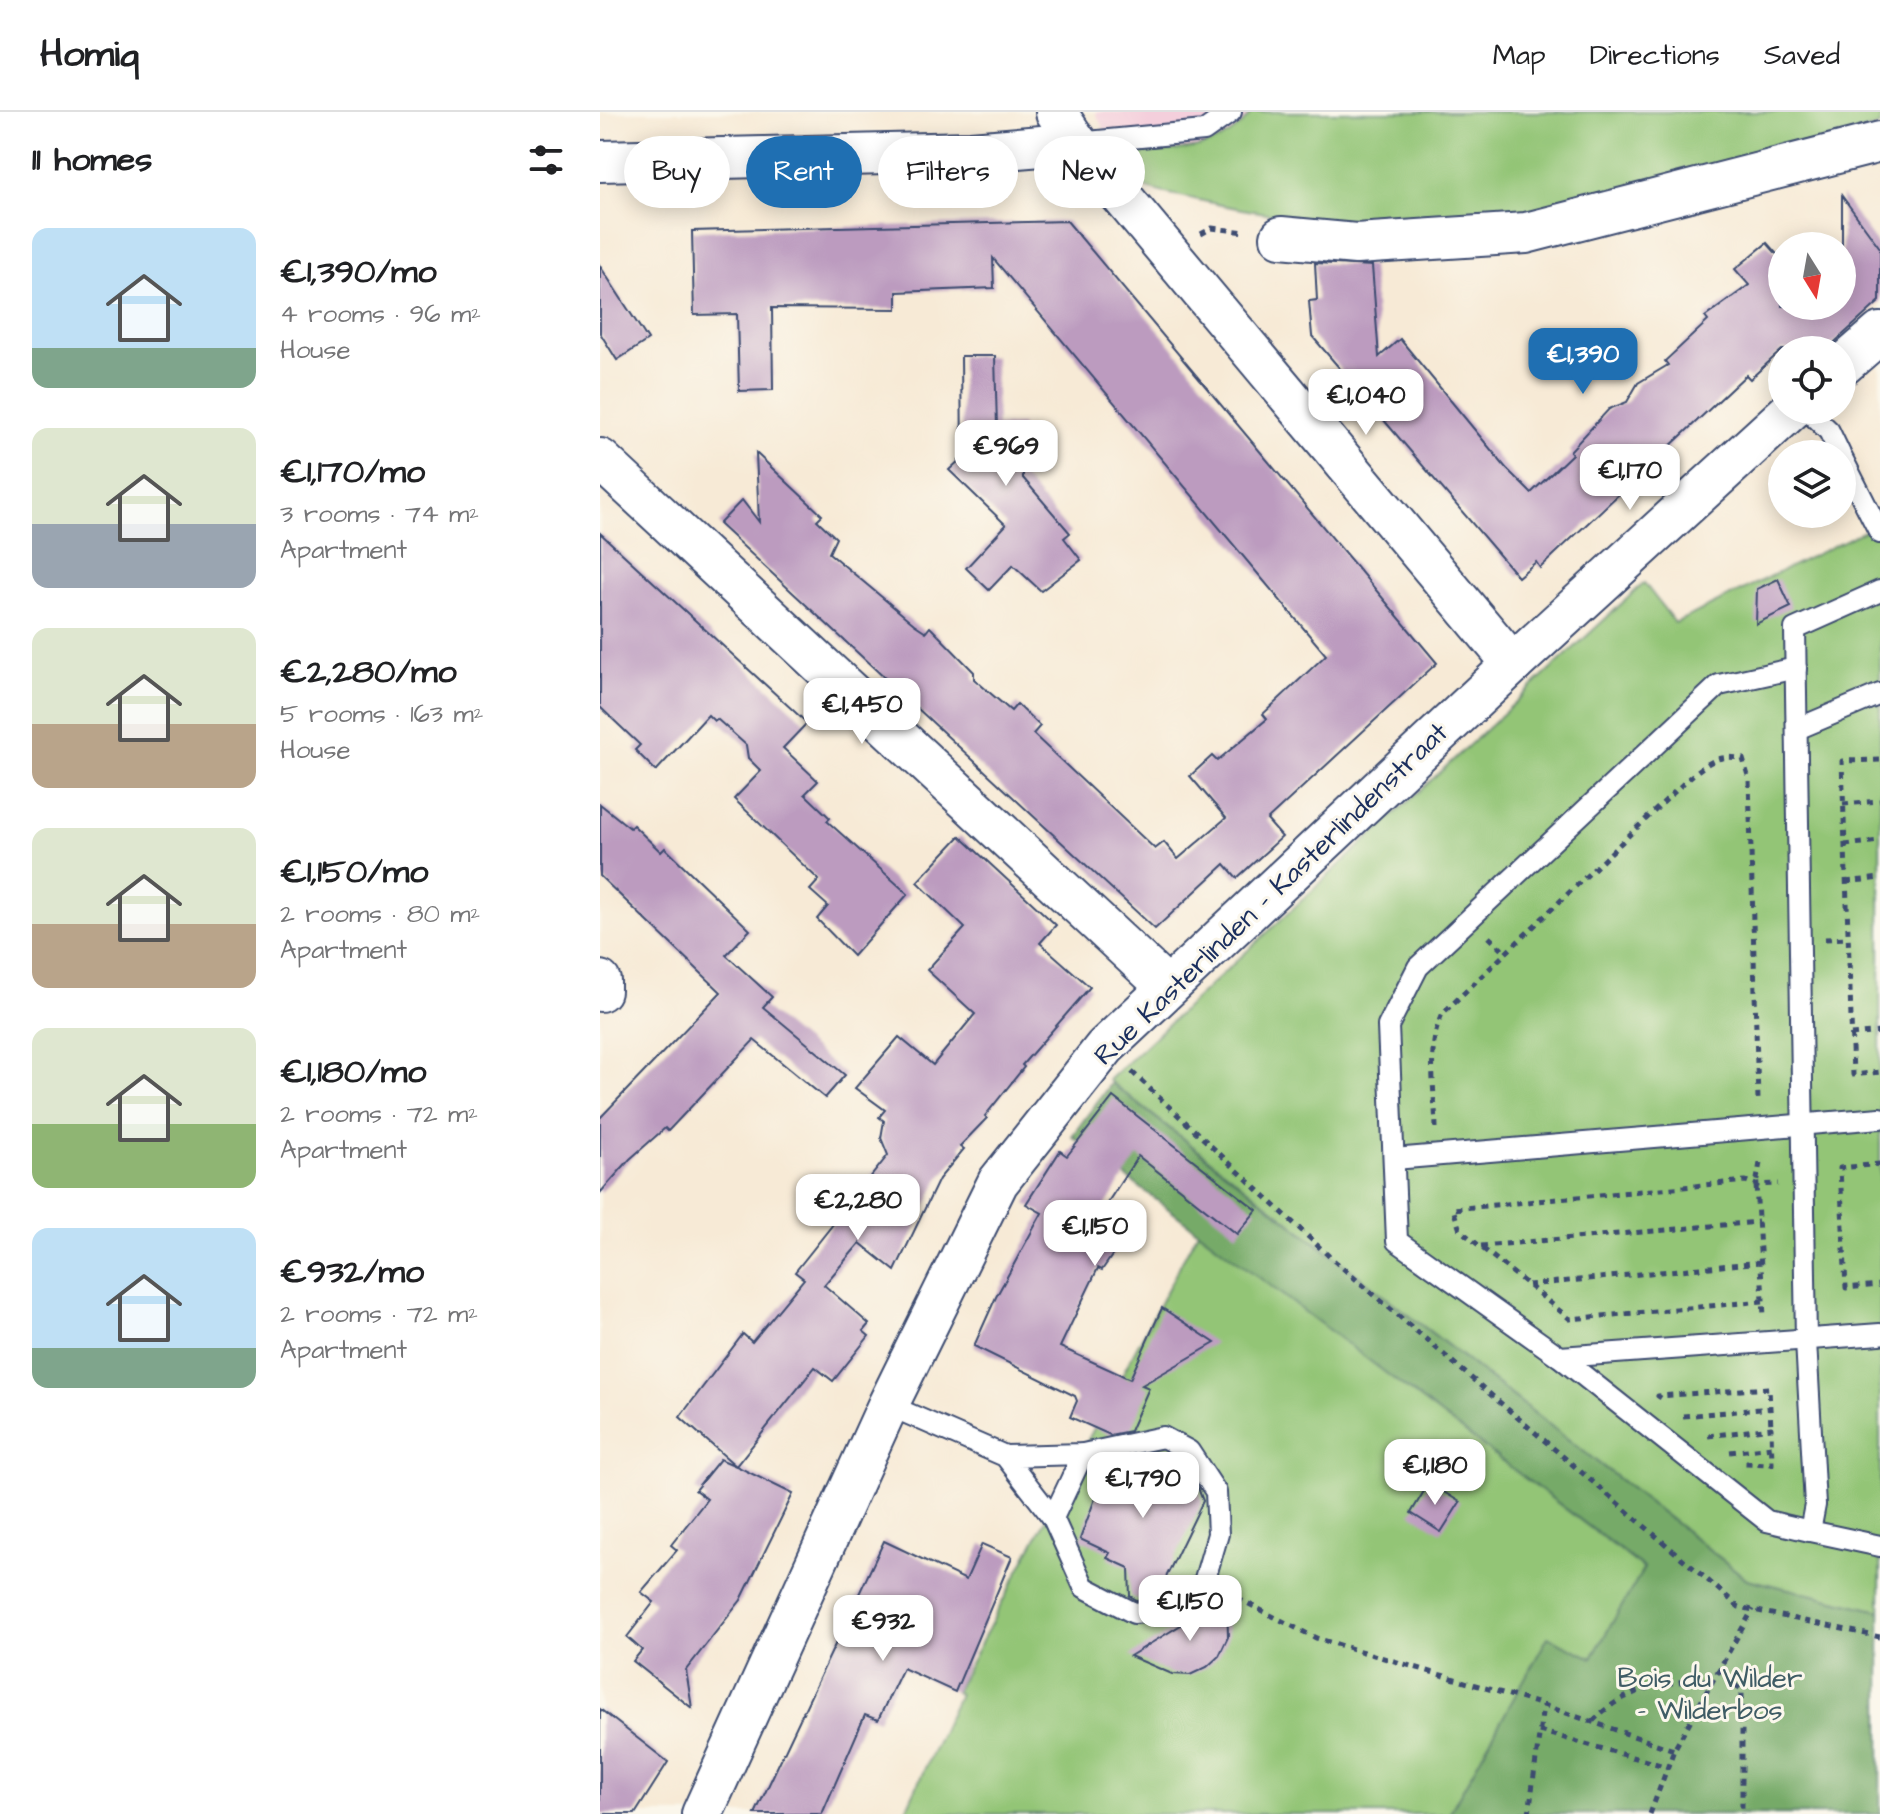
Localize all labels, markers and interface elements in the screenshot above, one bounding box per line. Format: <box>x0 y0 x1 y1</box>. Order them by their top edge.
text: Homiq <box>40 29 139 81</box>
text: Map <box>1493 36 1546 75</box>
text: Directions <box>1590 36 1720 75</box>
text: Saved <box>1764 36 1840 75</box>
text: 11 homes <box>32 136 152 184</box>
chip: Buy <box>624 136 730 208</box>
chip: Rent <box>746 136 862 208</box>
chip: Filters <box>878 136 1018 208</box>
chip: New <box>1034 136 1145 208</box>
icon: filters <box>524 138 568 182</box>
north arrow <box>1768 232 1856 320</box>
map controls <box>1768 232 1856 528</box>
text: €1,390/mo <box>280 248 437 296</box>
icon: home <box>96 260 192 356</box>
text: 4 rooms · 96 m² <box>280 296 481 332</box>
pin: €1,390 <box>1518 328 1648 396</box>
text: House <box>280 332 351 368</box>
text: €1,390 <box>1546 336 1620 372</box>
button: locate <box>1768 336 1856 424</box>
pin: €1,040 <box>1301 369 1431 437</box>
text: €1,040 <box>1326 377 1406 413</box>
pin: €969 <box>959 420 1053 488</box>
text: €969 <box>973 428 1039 464</box>
button: layers <box>1768 440 1856 528</box>
pin: €1,170 <box>1565 444 1695 512</box>
text: €1,170/mo <box>280 448 425 496</box>
text: €1,170 <box>1598 452 1662 488</box>
icon: home <box>96 460 192 556</box>
text: 3 rooms · 74 m² <box>280 496 479 532</box>
text: Apartment <box>280 532 407 568</box>
text: €2,280/mo <box>280 648 457 696</box>
icon: home <box>96 660 192 756</box>
pin: €1,450 <box>797 678 927 746</box>
text: €1,450 <box>821 686 903 722</box>
text: 5 rooms · 163 m² <box>280 696 483 732</box>
street label: Rue Kasterlinden - Kasterlindenstraat <box>1085 713 1457 1074</box>
text: House <box>280 732 351 768</box>
text: €1,150/mo <box>280 848 428 896</box>
icon: home <box>96 860 192 956</box>
text: 2 rooms · 80 m² <box>280 896 480 932</box>
text: Apartment <box>280 932 407 968</box>
text: €1,180/mo <box>280 1048 426 1096</box>
icon: home <box>96 1060 192 1156</box>
text: 2 rooms · 72 m² <box>280 1096 478 1132</box>
text: Apartment <box>280 1132 407 1168</box>
pin: €2,280 <box>793 1174 923 1242</box>
text: €2,280 <box>814 1182 902 1218</box>
pin: €1,150 <box>1030 1200 1160 1268</box>
text: €1,150 <box>1062 1208 1128 1244</box>
text: €932/mo <box>280 1248 424 1296</box>
icon: home <box>96 1260 192 1356</box>
text: 2 rooms · 72 m² <box>280 1296 478 1332</box>
text: Apartment <box>280 1332 407 1368</box>
pin: €1,180 <box>1370 1439 1500 1507</box>
text: €1,180 <box>1402 1447 1468 1483</box>
pin: €1,790 <box>1078 1452 1208 1520</box>
text: €1,790 <box>1105 1460 1181 1496</box>
pin: €1,150 <box>1125 1575 1255 1643</box>
text: €1,150 <box>1157 1583 1223 1619</box>
pin: €932 <box>836 1595 930 1663</box>
text: €932 <box>851 1603 915 1639</box>
park label: Bois du Wilder - Wilderbos <box>1618 1659 1802 1730</box>

